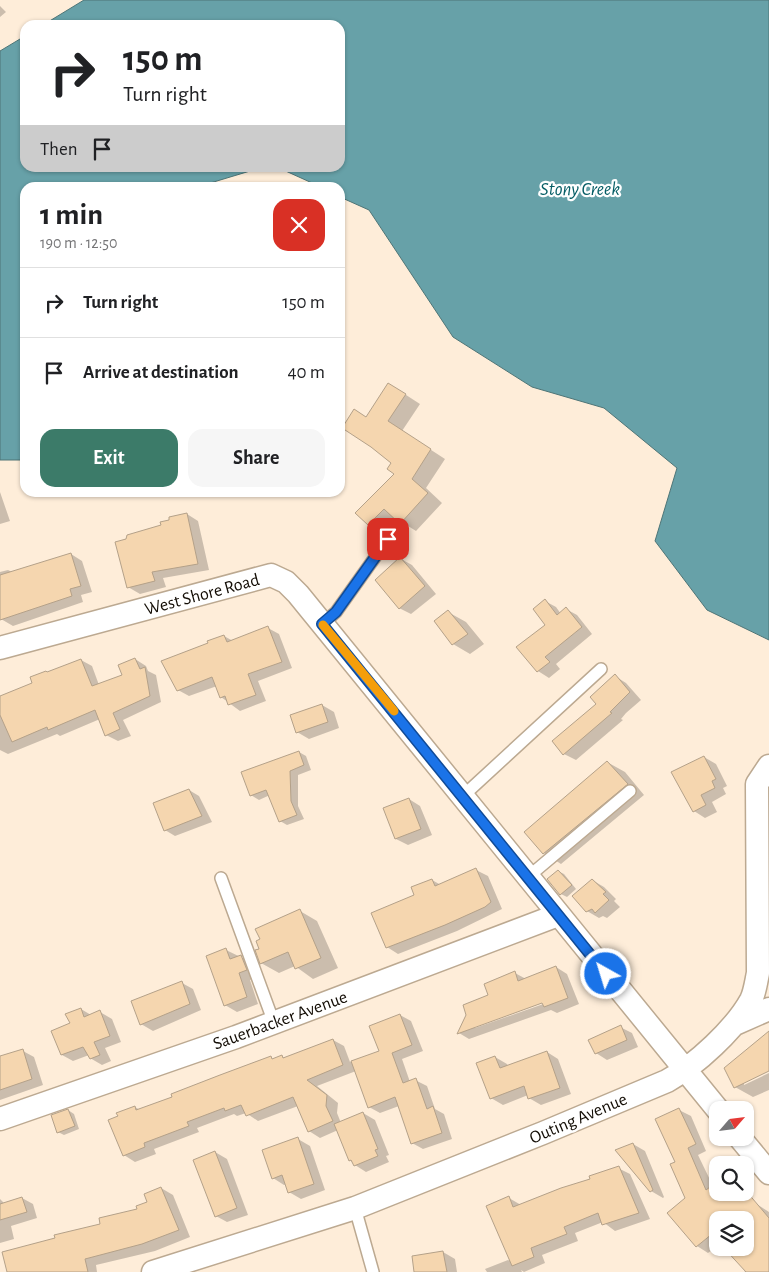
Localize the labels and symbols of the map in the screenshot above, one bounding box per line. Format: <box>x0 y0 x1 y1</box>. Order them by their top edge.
water label: Stony Creek <box>540 180 620 199</box>
pin <box>367 518 409 560</box>
street label: West Shore Road <box>143 571 262 619</box>
position arrow <box>579 947 631 999</box>
street label: Sauerbacker Avenue <box>211 988 350 1054</box>
street label: Outing Avenue <box>527 1090 630 1148</box>
north arrow <box>709 1101 754 1146</box>

